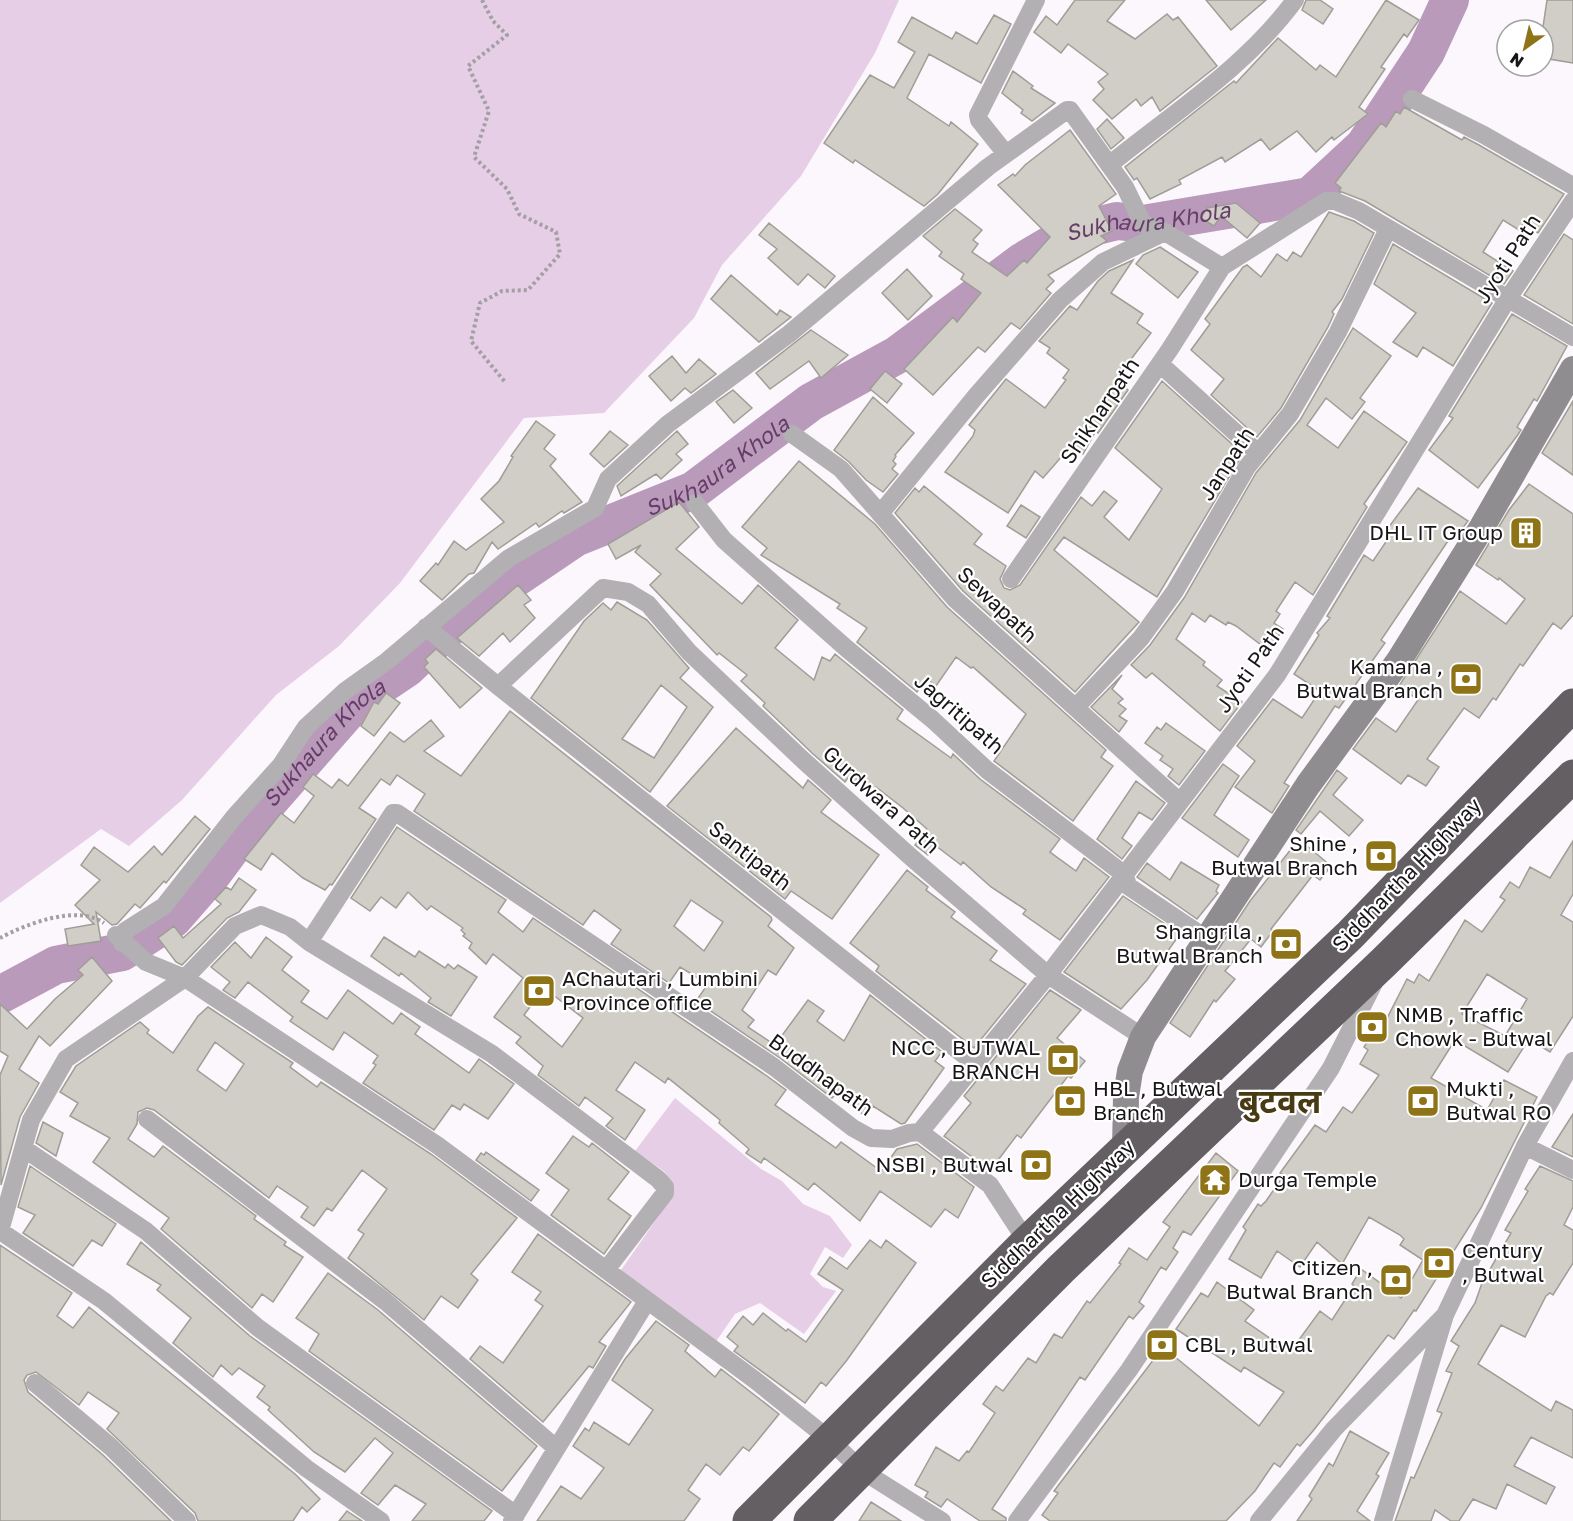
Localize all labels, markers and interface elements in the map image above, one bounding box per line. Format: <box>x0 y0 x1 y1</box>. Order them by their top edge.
north arrow <box>1495 18 1555 78</box>
text: N <box>1506 49 1527 72</box>
water label: Sukhaura Khola <box>1063 195 1234 246</box>
street label: Jyoti Path <box>1469 209 1546 308</box>
street label: Shikharpath <box>1054 352 1144 469</box>
water label: Sukhaura Khola <box>641 409 795 521</box>
street label: Janpath <box>1193 422 1259 505</box>
building icon: DHL IT Group <box>1508 515 1544 551</box>
place label: DHL IT Group <box>1369 519 1503 545</box>
street label: Sewapath <box>952 561 1043 648</box>
street label: Jyoti Path <box>1209 619 1289 717</box>
place label: Kamana , Butwal Branch <box>1296 653 1443 703</box>
bank icon: Kamana , Butwal Branch <box>1448 661 1484 697</box>
street label: Jagritipath <box>910 667 1010 759</box>
water label: Sukhaura Khola <box>257 672 391 812</box>
street label: Gurdwara Path <box>818 740 946 859</box>
street label: Siddhartha Highway <box>1326 792 1487 957</box>
street label: Santipath <box>704 815 797 896</box>
place label: Shine , Butwal Branch <box>1211 830 1358 880</box>
bank icon: Shine , Butwal Branch <box>1363 838 1399 874</box>
place label: Shangrila , Butwal Branch <box>1116 918 1263 968</box>
bank icon: Shangrila , Butwal Branch <box>1268 926 1304 962</box>
place label: AChautari , Lumbini Province office <box>562 965 758 1015</box>
bank icon: AChautari , Lumbini Province office <box>521 973 557 1009</box>
place label: NMB , Traffic Chowk - Butwal <box>1395 1001 1553 1051</box>
bank icon: NMB , Traffic Chowk - Butwal <box>1354 1009 1390 1045</box>
street label: Buddhapath <box>764 1027 879 1121</box>
place label: NCC , BUTWAL BRANCH <box>891 1034 1040 1084</box>
bank icon: NCC , BUTWAL BRANCH <box>1045 1042 1081 1078</box>
place label: HBL , Butwal Branch <box>1093 1075 1222 1125</box>
place label: Mukti , Butwal RO <box>1446 1075 1552 1125</box>
district label: बुटवल <box>1239 1081 1322 1123</box>
bank icon: HBL , Butwal Branch <box>1052 1083 1088 1119</box>
bank icon: Mukti , Butwal RO <box>1405 1083 1441 1119</box>
street label: Siddhartha Highway <box>975 1133 1140 1293</box>
bank icon: NSBI , Butwal <box>1018 1147 1054 1183</box>
place label: NSBI , Butwal <box>876 1151 1013 1177</box>
temple icon: Durga Temple <box>1197 1162 1233 1198</box>
place label: Durga Temple <box>1238 1166 1377 1192</box>
place label: Century , Butwal <box>1462 1237 1544 1287</box>
bank icon: Century , Butwal <box>1421 1245 1457 1281</box>
place label: Citizen , Butwal Branch <box>1226 1254 1373 1304</box>
bank icon: Citizen , Butwal Branch <box>1378 1262 1414 1298</box>
bank icon: CBL , Butwal <box>1144 1327 1180 1363</box>
place label: CBL , Butwal <box>1185 1331 1313 1357</box>

